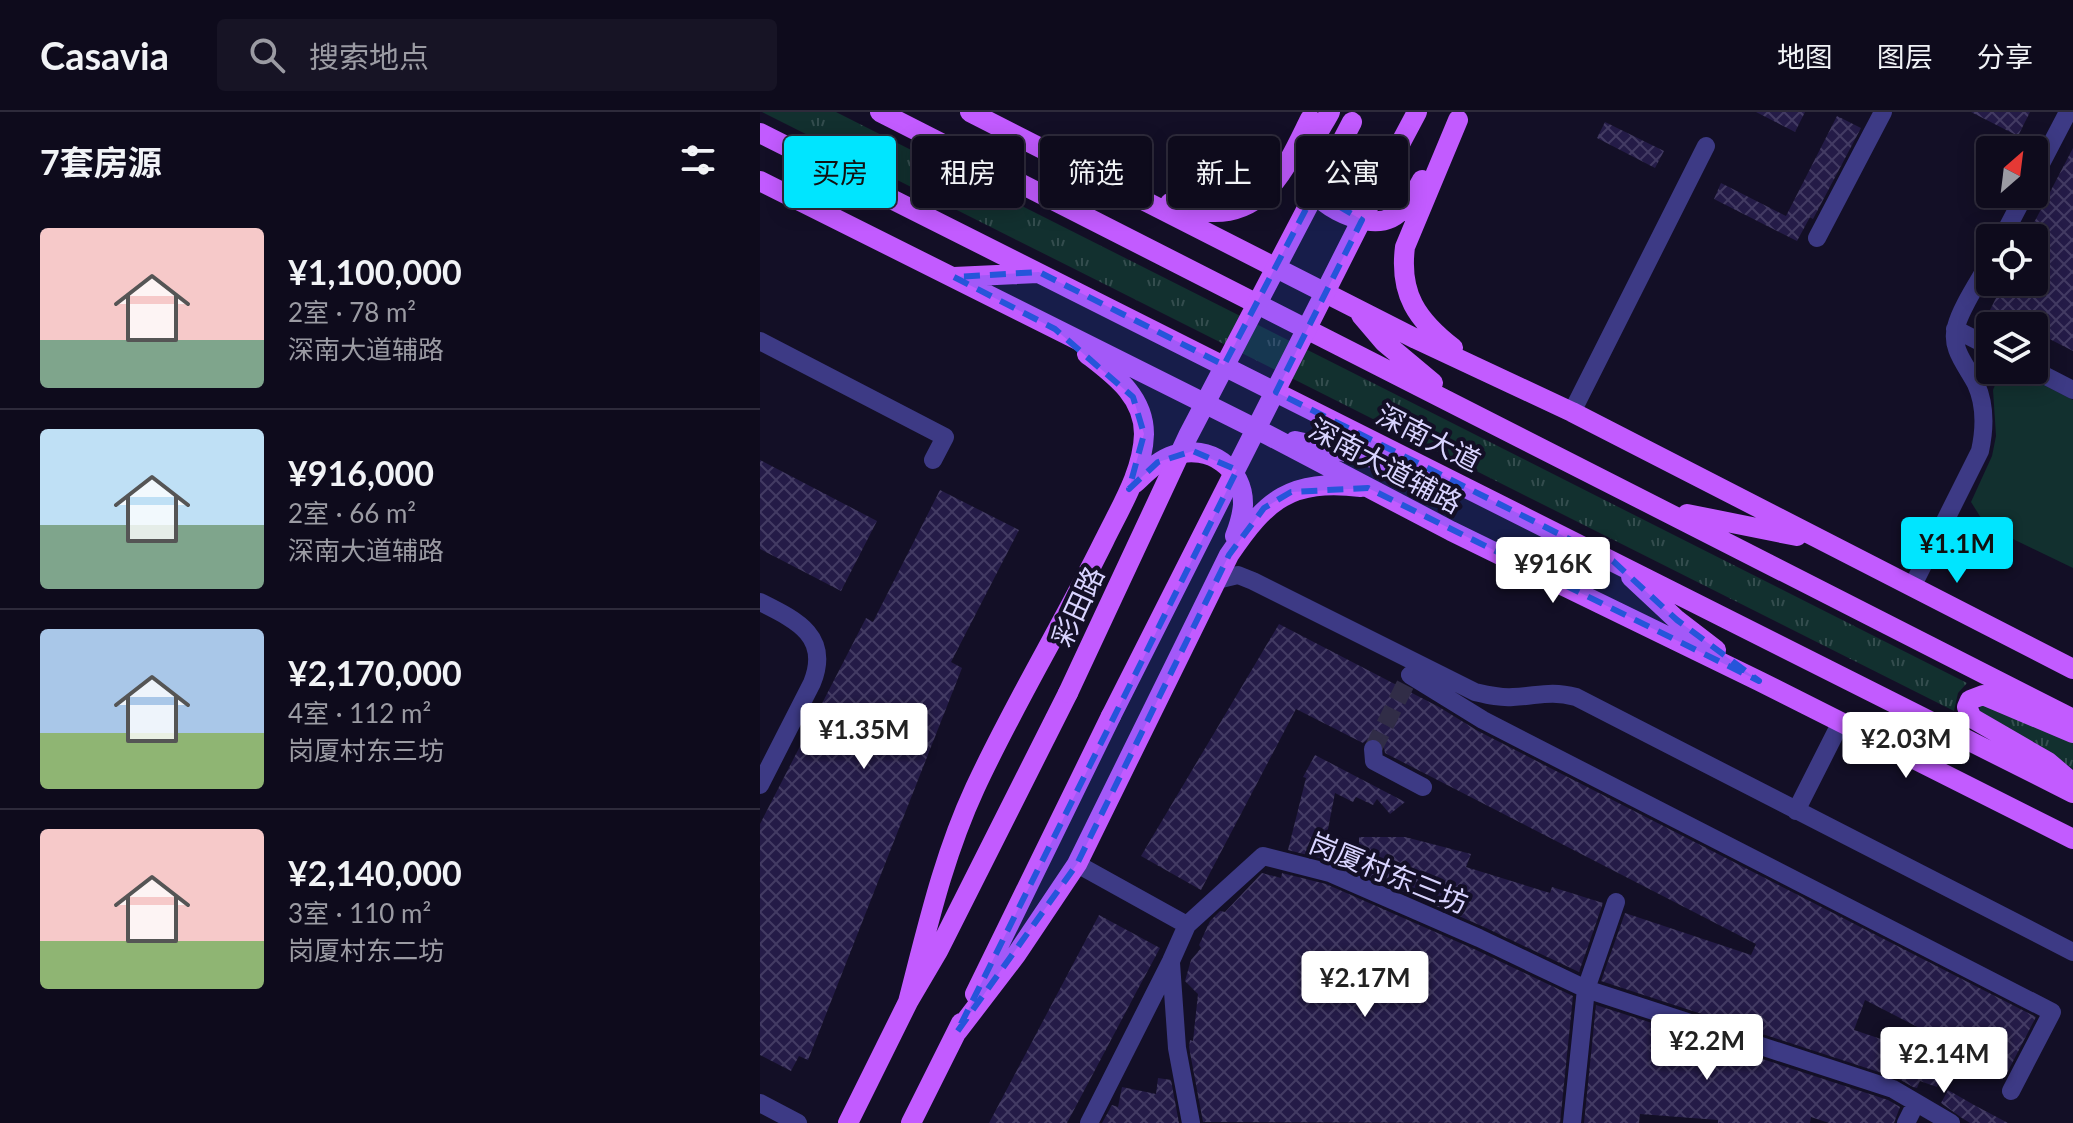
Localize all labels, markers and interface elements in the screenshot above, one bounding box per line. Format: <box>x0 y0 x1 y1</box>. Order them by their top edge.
search box <box>217 19 777 91</box>
text: Casavia <box>40 32 169 78</box>
icon: search <box>245 33 289 77</box>
text: 搜索地点 <box>309 38 429 74</box>
text: 地图 <box>1777 39 1833 73</box>
text: 图层 <box>1877 39 1933 73</box>
text: 分享 <box>1977 39 2033 73</box>
chip: 买房 <box>784 136 896 208</box>
chip: 租房 <box>912 136 1024 208</box>
chip: 筛选 <box>1040 136 1152 208</box>
chip: 新上 <box>1168 136 1280 208</box>
chip: 公寓 <box>1296 136 1408 208</box>
north arrow <box>1976 136 2048 208</box>
map controls <box>1976 136 2048 384</box>
icon: filters <box>676 138 720 182</box>
text: 7套房源 <box>40 141 162 182</box>
button: locate <box>1976 224 2048 296</box>
text: ¥1,100,000 <box>288 251 462 292</box>
icon: home <box>104 260 200 356</box>
text: 2室 · 78 m² <box>288 296 416 328</box>
button: layers <box>1976 312 2048 384</box>
text: 深南大道辅路 <box>288 333 444 365</box>
street label: 深南大道 <box>1371 396 1487 478</box>
street label: 深南大道辅路 <box>1304 411 1468 519</box>
text: ¥916,000 <box>288 452 434 493</box>
icon: home <box>104 461 200 557</box>
text: 2室 · 66 m² <box>288 497 416 529</box>
pin: ¥1.1M <box>1901 517 2013 585</box>
text: ¥1.1M <box>1919 527 1995 559</box>
text: 深南大道辅路 <box>288 534 444 566</box>
pin: ¥916K <box>1497 537 1609 605</box>
text: ¥916K <box>1514 547 1592 579</box>
street label: 彩田路 <box>1044 561 1110 651</box>
text: ¥2,170,000 <box>288 652 462 693</box>
icon: home <box>104 661 200 757</box>
text: 4室 · 112 m² <box>288 697 431 729</box>
pin: ¥1.35M <box>799 703 929 771</box>
pin: ¥2.03M <box>1841 712 1971 780</box>
text: ¥1.35M <box>818 713 910 745</box>
text: ¥2.03M <box>1860 722 1952 754</box>
text: 岗厦村东三坊 <box>288 734 444 766</box>
street label: 岗厦村东三坊 <box>1305 825 1473 919</box>
text: ¥2,140,000 <box>288 852 462 893</box>
icon: home <box>104 861 200 957</box>
text: 3室 · 110 m² <box>288 897 431 929</box>
text: 岗厦村东二坊 <box>288 934 444 966</box>
pin: ¥2.17M <box>1300 951 1430 1019</box>
text: ¥2.17M <box>1319 961 1411 993</box>
pin: ¥2.2M <box>1651 1014 1763 1082</box>
text: ¥2.2M <box>1669 1024 1745 1056</box>
pin: ¥2.14M <box>1879 1027 2009 1095</box>
text: ¥2.14M <box>1898 1037 1990 1069</box>

